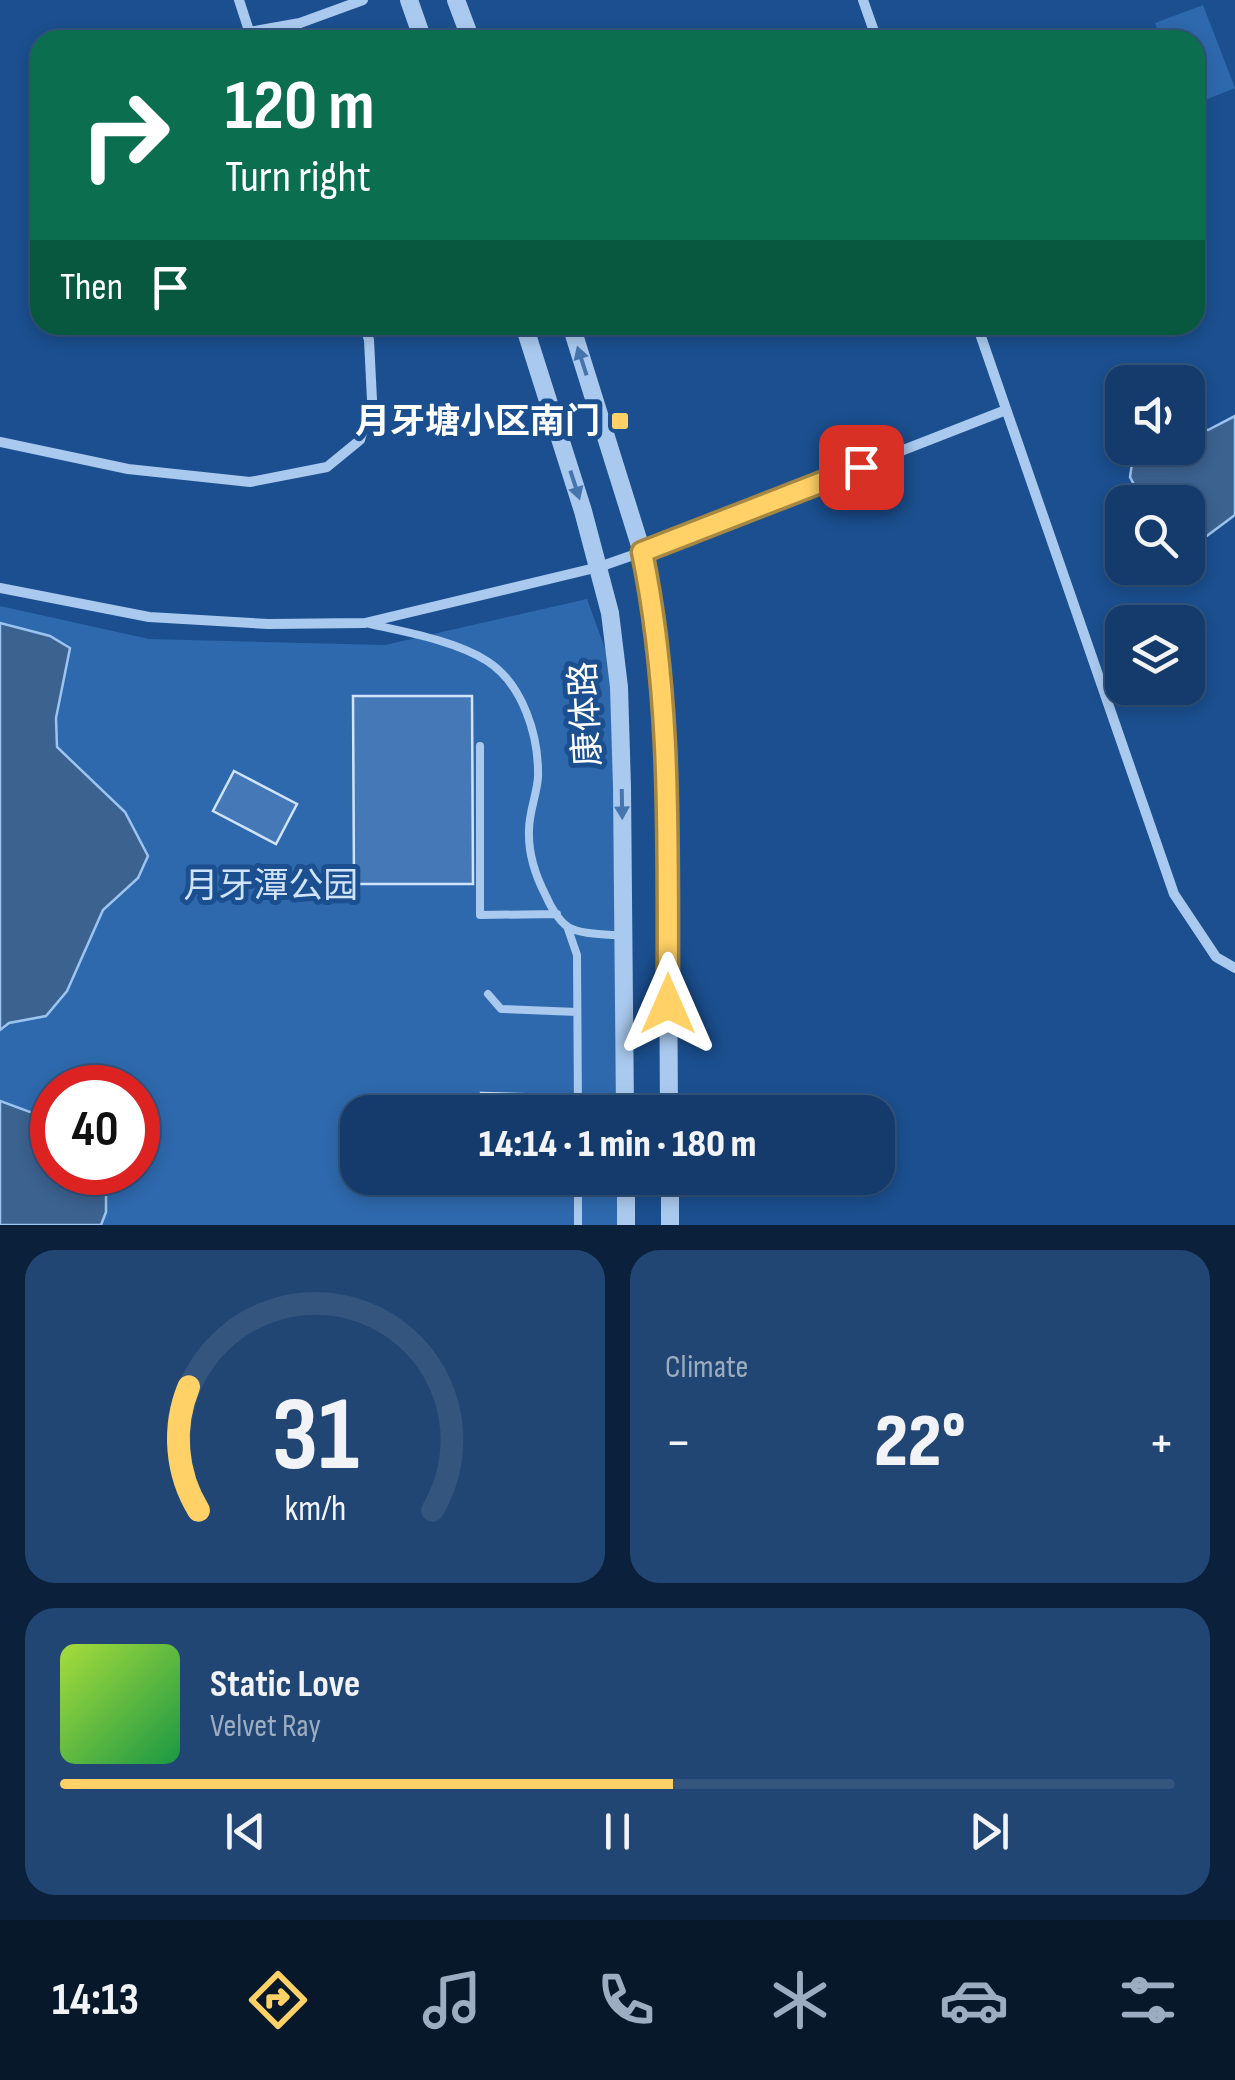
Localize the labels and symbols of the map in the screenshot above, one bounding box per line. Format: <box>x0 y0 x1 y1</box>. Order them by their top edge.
one-way arrow <box>574 345 589 376</box>
place label: 月牙塘小区南门 <box>355 401 600 444</box>
marker: 月牙塘小区南门 <box>609 410 631 432</box>
pin <box>819 425 904 510</box>
one-way arrow <box>568 470 583 500</box>
street label: 康体路 <box>562 660 611 767</box>
one-way arrow <box>614 789 630 821</box>
park label: 月牙潭公园 <box>183 865 359 908</box>
position arrow <box>616 952 720 1056</box>
speed limit sign: 40 <box>30 1065 160 1195</box>

